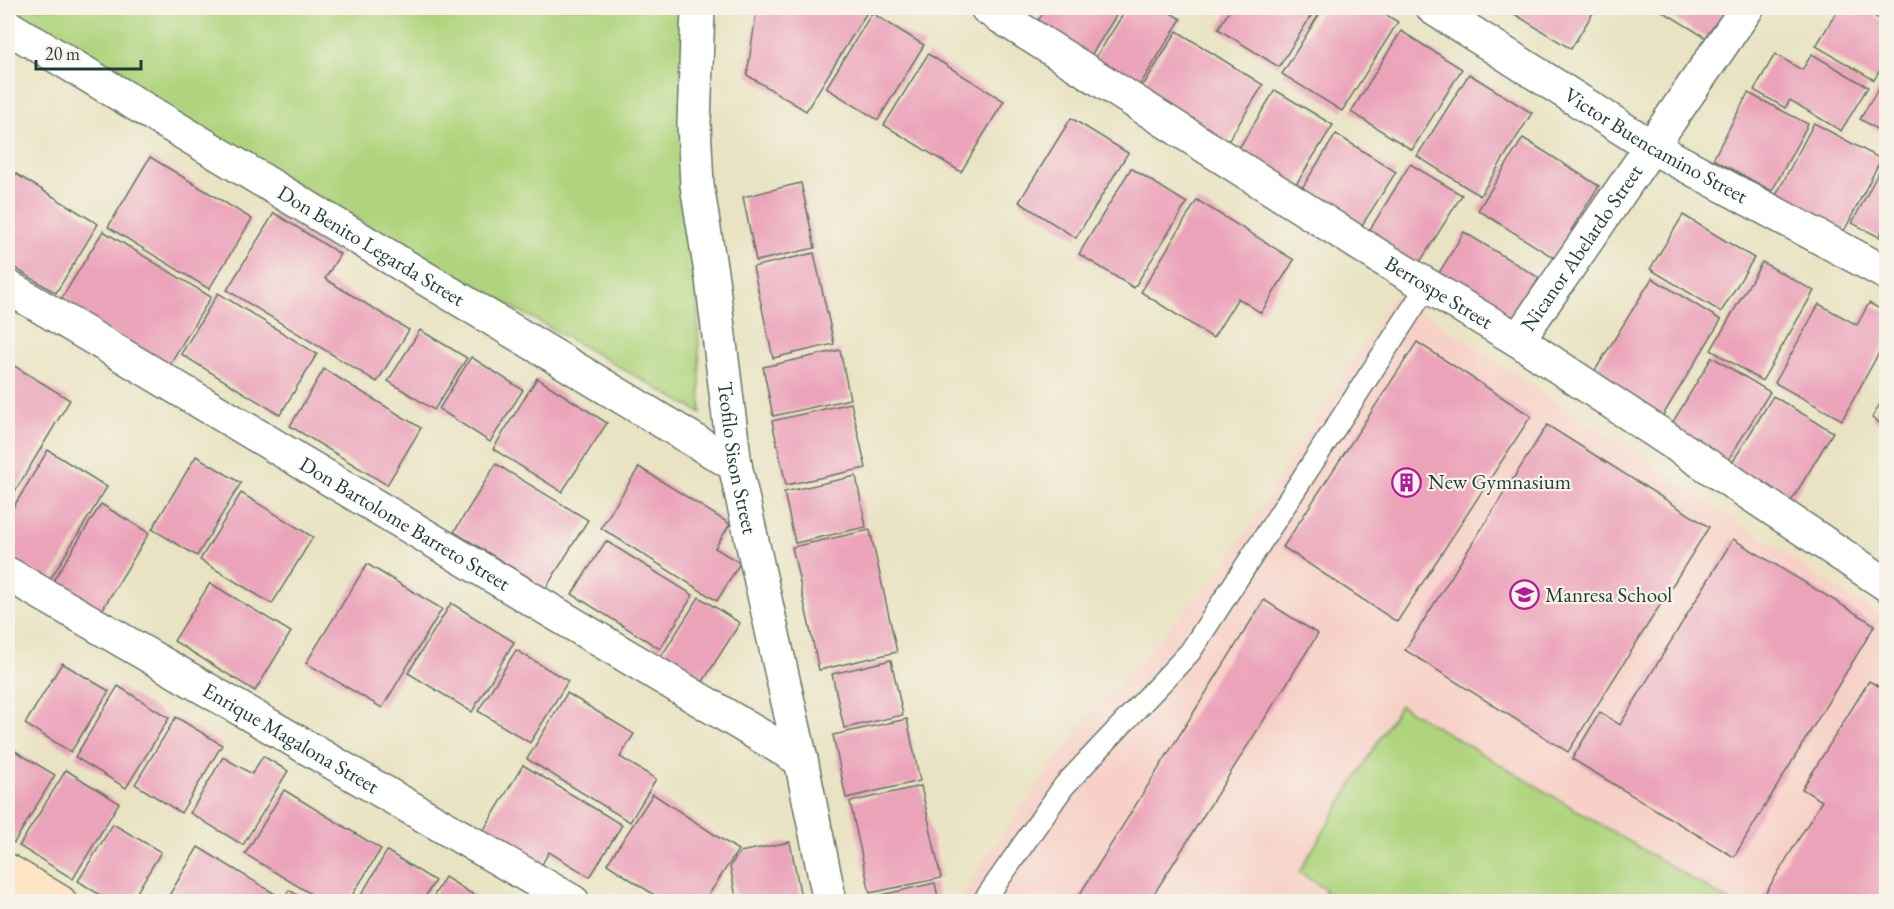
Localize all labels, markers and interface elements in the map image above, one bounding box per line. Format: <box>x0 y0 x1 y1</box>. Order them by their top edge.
scale bar <box>36 33 141 71</box>
text: 20 m <box>45 42 80 65</box>
street label: Victor Buencamino Street <box>1559 81 1753 209</box>
street label: Nicanor Abelardo Street <box>1514 159 1648 336</box>
street label: Don Benito Legarda Street <box>273 179 470 312</box>
street label: Berrospe Street <box>1380 249 1498 335</box>
street label: Teofilo Sison Street <box>712 380 764 537</box>
street label: Don Bartolome Barreto Street <box>295 450 516 597</box>
building icon: New Gymnasium <box>1391 466 1423 498</box>
place label: New Gymnasium <box>1428 468 1571 495</box>
school or university icon: Manresa School <box>1508 579 1540 611</box>
place label: Manresa School <box>1545 581 1672 608</box>
street label: Enrique Magalona Street <box>198 676 384 800</box>

